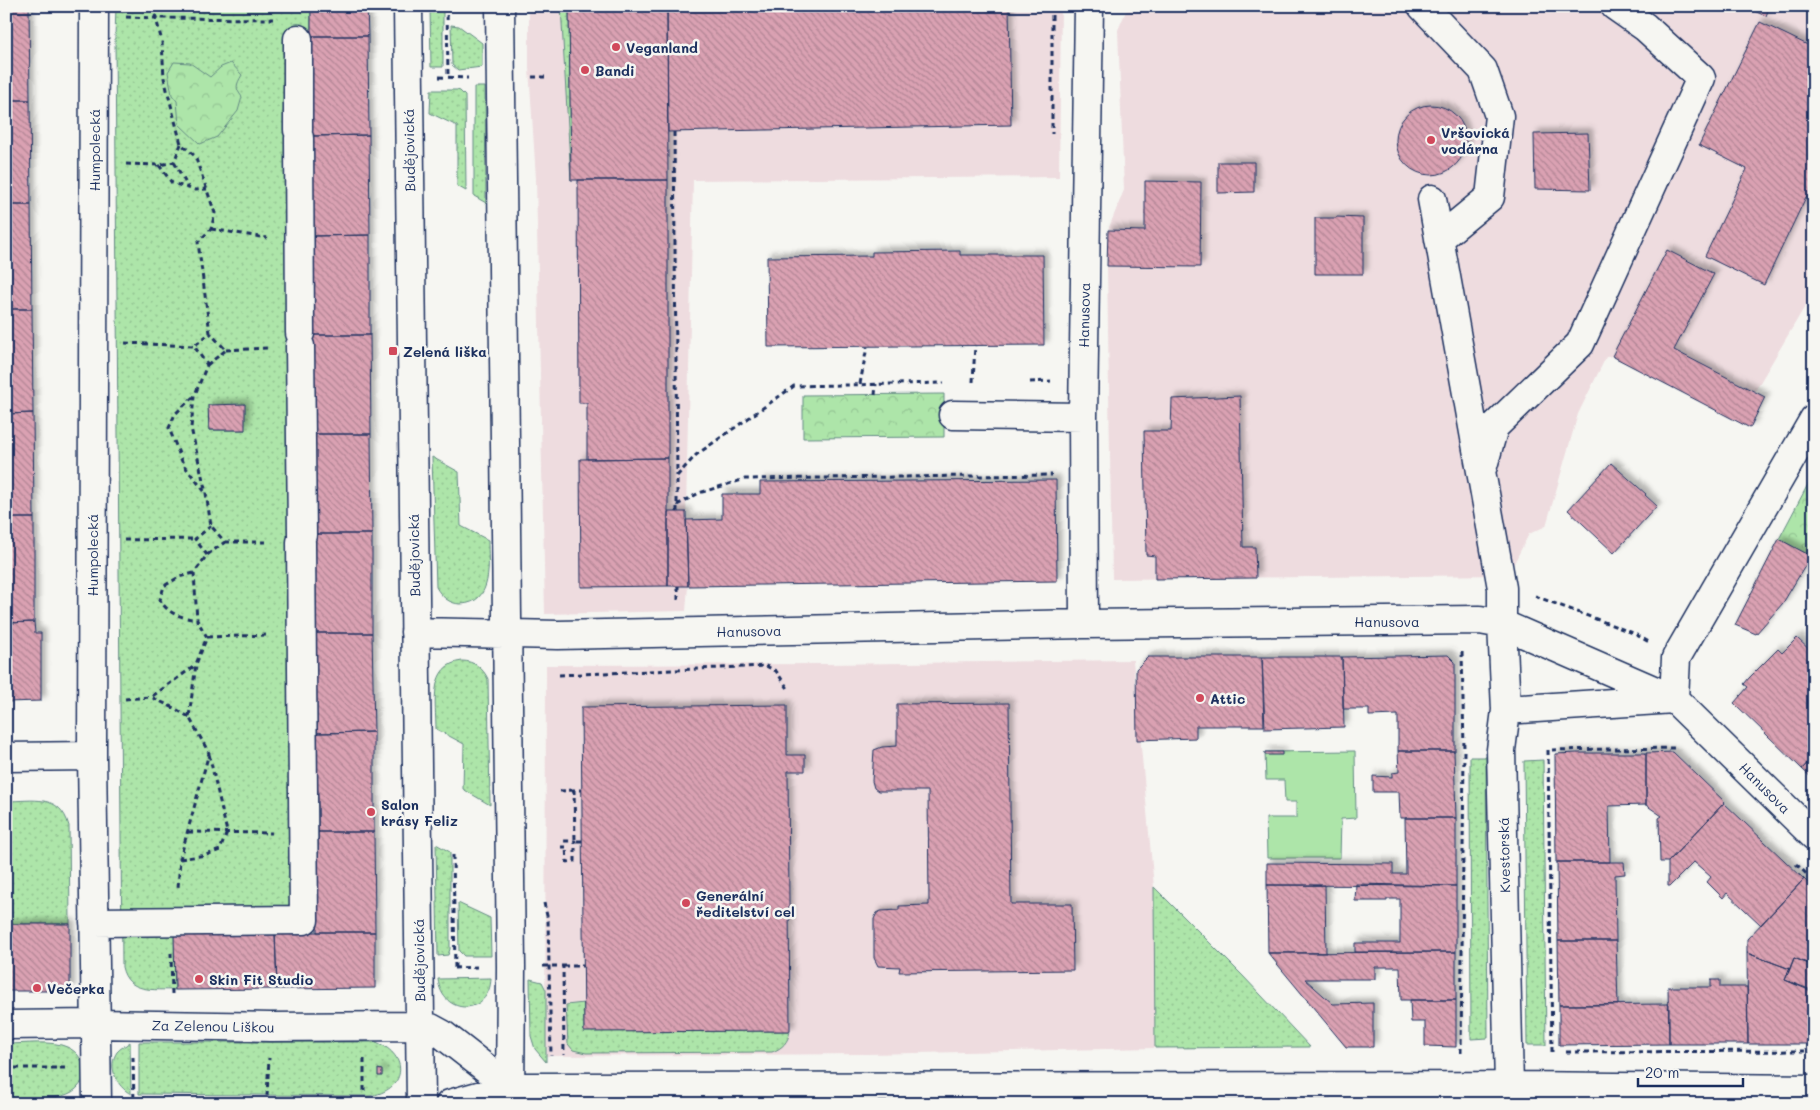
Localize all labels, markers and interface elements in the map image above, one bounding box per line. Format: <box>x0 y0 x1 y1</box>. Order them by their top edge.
place label: Veganland <box>626 38 698 57</box>
marker: Veganland <box>610 41 622 53</box>
place label: Bandi <box>595 61 635 80</box>
marker: Bandi <box>579 64 591 76</box>
street label: Budějovická <box>399 108 419 192</box>
street label: Humpolecká <box>85 109 104 191</box>
place label: Vršovická vodárna <box>1441 123 1510 158</box>
marker: Vršovická vodárna <box>1425 134 1437 146</box>
street label: Hanusova <box>1074 282 1094 348</box>
place label: Zelená liška <box>403 342 487 361</box>
marker: Zelená liška <box>387 345 399 357</box>
street label: Budějovická <box>404 513 424 597</box>
street label: Humpolecká <box>83 514 102 596</box>
street label: Hanusova <box>1354 612 1420 631</box>
street label: Hanusova <box>716 621 782 641</box>
place label: Attic <box>1210 689 1245 708</box>
marker: Attic <box>1194 692 1206 704</box>
street label: Hanusova <box>1735 758 1795 818</box>
place label: Salon krásy Feliz <box>381 795 458 830</box>
marker: Salon krásy Feliz <box>365 806 377 818</box>
street label: Kvestorská <box>1494 817 1514 893</box>
place label: Generální ředitelství cel <box>696 886 795 921</box>
marker: Generální ředitelství cel <box>680 897 692 909</box>
street label: Budějovická <box>409 918 429 1002</box>
place label: Skin Fit Studio <box>209 970 314 989</box>
marker: Skin Fit Studio <box>193 973 205 985</box>
place label: Večerka <box>47 979 105 998</box>
marker: Večerka <box>31 982 43 994</box>
street label: Za Zelenou Liškou <box>151 1015 275 1037</box>
scale bar <box>1638 1055 1742 1087</box>
text: 20 m <box>1645 1062 1679 1082</box>

